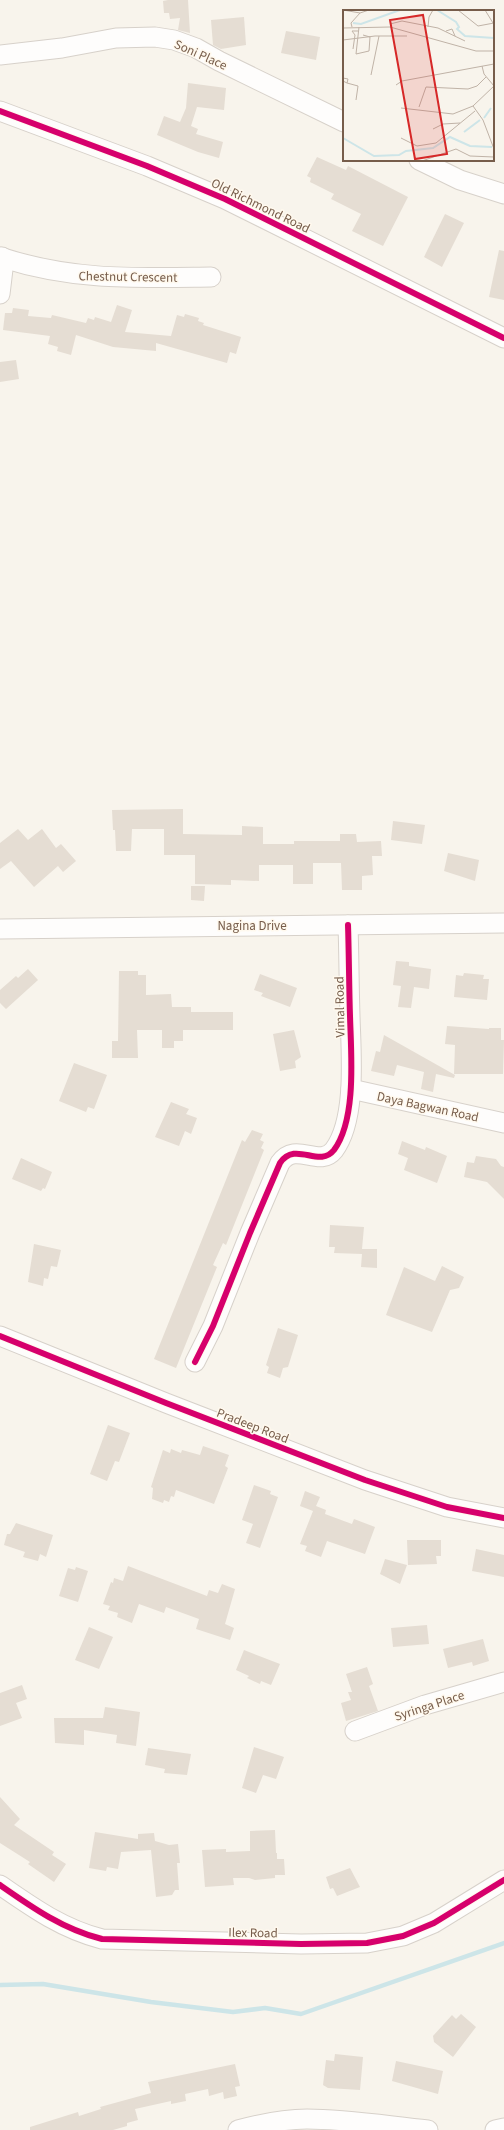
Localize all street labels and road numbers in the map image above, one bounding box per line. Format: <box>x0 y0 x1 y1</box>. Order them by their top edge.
street label: Soni Place <box>171 35 230 75</box>
street label: Old Richmond Road <box>208 174 313 238</box>
street label: Chestnut Crescent <box>78 267 178 287</box>
street label: Nagina Drive <box>217 917 287 935</box>
street label: Vimal Road <box>330 976 350 1038</box>
street label: Daya Bagwan Road <box>375 1087 480 1127</box>
street label: Pradeep Road <box>214 1404 291 1448</box>
street label: Syringa Place <box>392 1686 467 1726</box>
street label: Ilex Road <box>228 1924 278 1942</box>

